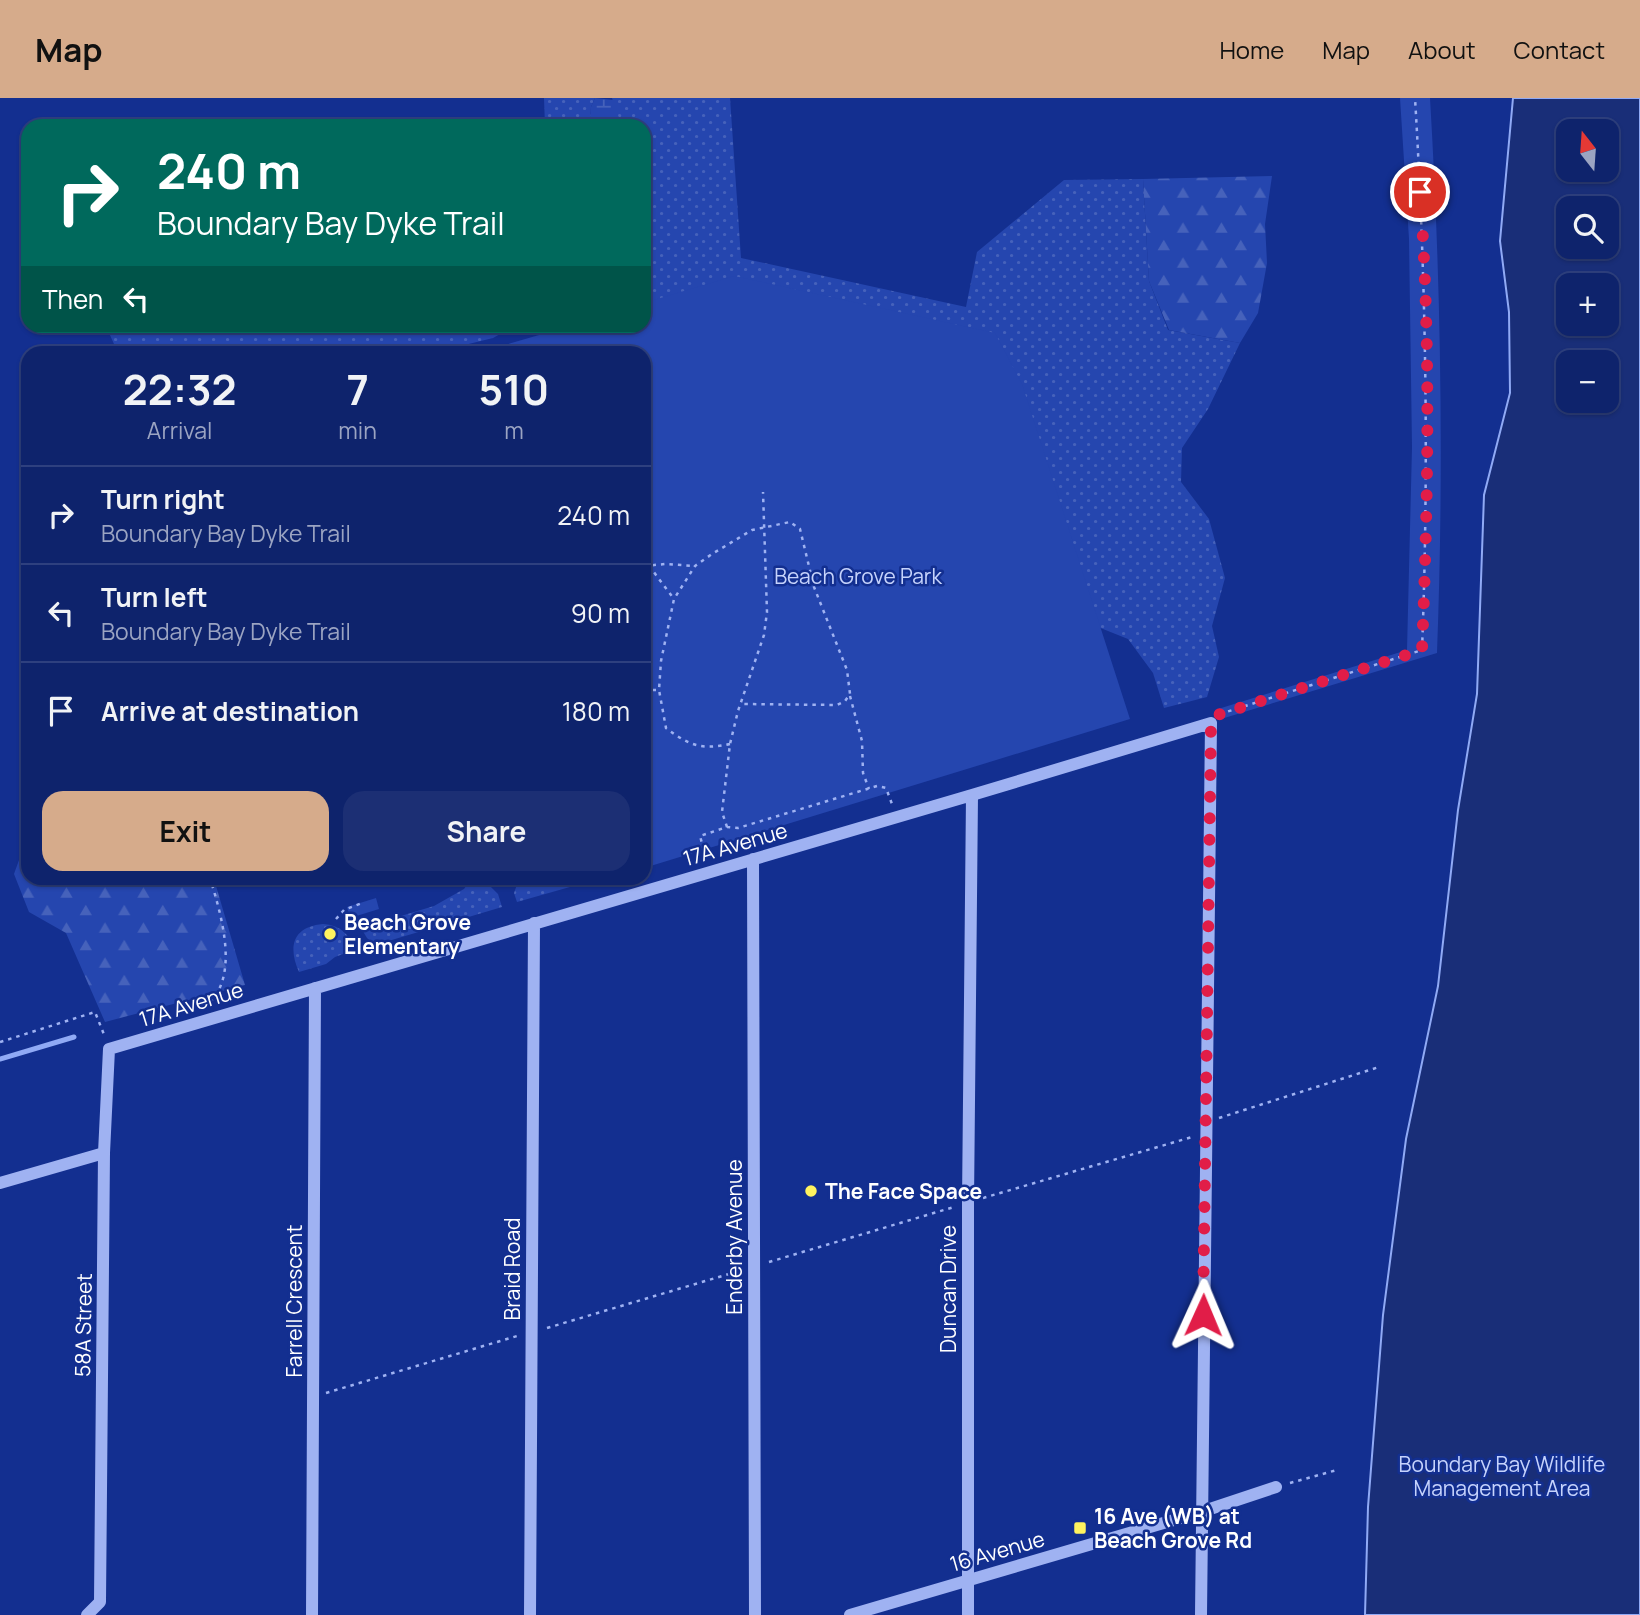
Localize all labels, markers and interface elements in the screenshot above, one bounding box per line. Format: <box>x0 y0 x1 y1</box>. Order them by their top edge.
text: Map <box>35 27 103 72</box>
text: Home <box>1219 33 1284 66</box>
text: Map <box>1322 33 1370 66</box>
text: About <box>1408 33 1476 66</box>
text: Contact <box>1514 33 1605 66</box>
north arrow <box>1556 119 1619 182</box>
map controls <box>1556 119 1619 413</box>
text: 240 m <box>157 137 301 204</box>
icon: right <box>42 147 133 238</box>
pin <box>1390 162 1450 222</box>
icon: arrive <box>1401 173 1439 211</box>
button: search <box>1556 196 1619 259</box>
text: Boundary Bay Dyke Trail <box>157 201 505 245</box>
button: + <box>1556 273 1619 336</box>
icon: left <box>117 280 155 318</box>
text: Then <box>42 281 103 317</box>
button: − <box>1556 350 1619 413</box>
text: 22:32 <box>123 360 237 418</box>
text: 7 <box>346 360 369 418</box>
text: 510 <box>479 360 549 418</box>
text: Arrival <box>147 414 212 446</box>
text: min <box>338 414 377 446</box>
text: m <box>504 414 524 446</box>
text: Turn right <box>101 481 225 517</box>
icon: right <box>42 496 80 534</box>
text: 240 m <box>557 497 630 533</box>
text: Boundary Bay Dyke Trail <box>101 517 351 549</box>
park label: Beach Grove Park <box>774 562 942 590</box>
text: Turn left <box>101 579 208 615</box>
icon: left <box>42 594 80 632</box>
text: 90 m <box>571 595 630 631</box>
text: Boundary Bay Dyke Trail <box>101 615 351 647</box>
icon: arrive <box>42 692 80 730</box>
text: Arrive at destination <box>101 693 359 729</box>
text: 180 m <box>562 693 630 729</box>
button: Exit <box>42 791 329 871</box>
button: Share <box>343 791 630 871</box>
street label: 17A Avenue <box>680 816 790 872</box>
place label: Beach Grove Elementary <box>344 908 471 960</box>
marker: Beach Grove Elementary <box>322 926 338 942</box>
street label: 17A Avenue <box>136 975 246 1033</box>
street label: Enderby Avenue <box>720 1159 748 1315</box>
place label: The Face Space <box>825 1177 982 1205</box>
marker: The Face Space <box>803 1183 819 1199</box>
street label: Braid Road <box>498 1217 526 1321</box>
street label: Farrell Crescent <box>280 1225 308 1377</box>
street label: Duncan Drive <box>934 1225 962 1353</box>
street label: 58A Street <box>68 1273 98 1377</box>
position arrow <box>1166 1278 1240 1352</box>
park label: Boundary Bay Wildlife Management Area <box>1399 1450 1605 1502</box>
place label: 16 Ave (WB) at Beach Grove Rd <box>1094 1502 1252 1554</box>
marker: 16 Ave (WB) at Beach Grove Rd <box>1072 1520 1088 1536</box>
street label: 16 Avenue <box>946 1524 1048 1578</box>

